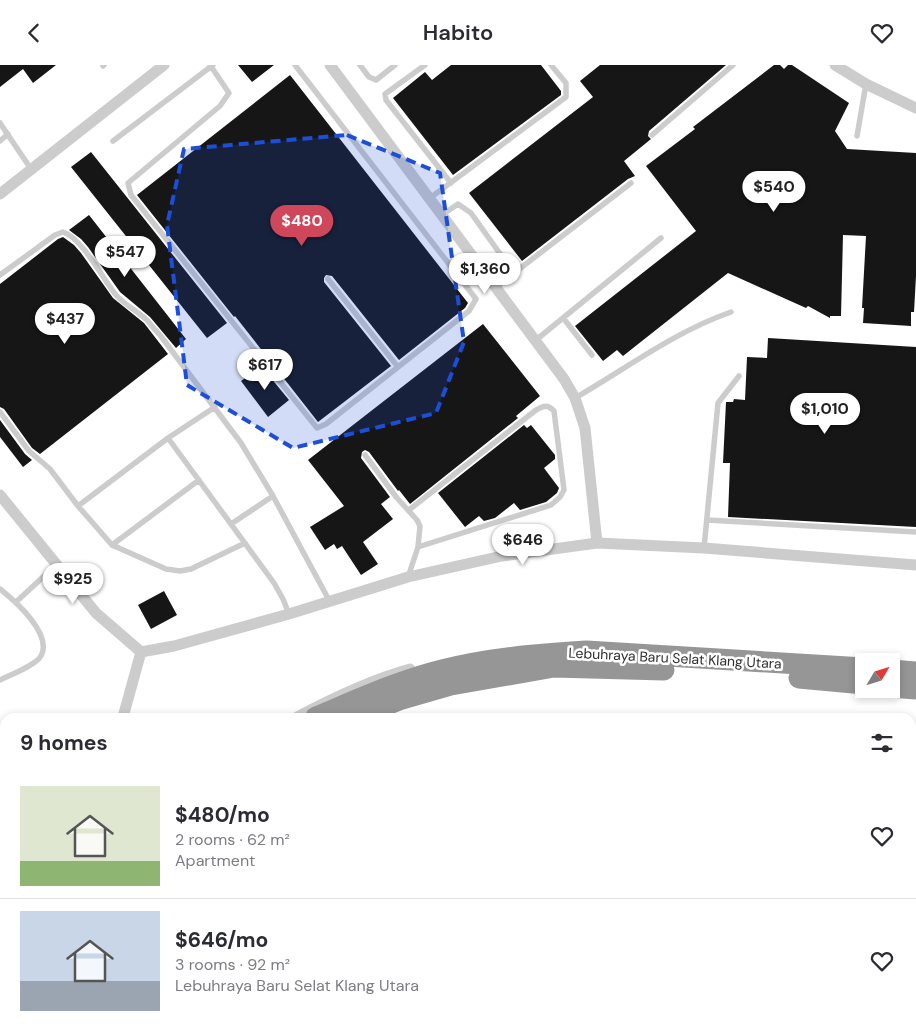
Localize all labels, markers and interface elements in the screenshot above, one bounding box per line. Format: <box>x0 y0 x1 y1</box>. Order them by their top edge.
text: Habito <box>423 18 493 47</box>
icon: back <box>20 19 48 47</box>
icon: heart <box>868 19 896 47</box>
pin: $540 <box>744 171 804 213</box>
text: $540 <box>753 176 795 197</box>
pin: $480 <box>272 205 332 247</box>
text: $480 <box>281 210 323 231</box>
pin: $547 <box>95 235 155 278</box>
text: $547 <box>106 241 144 262</box>
pin: $1,360 <box>444 253 526 295</box>
text: $1,360 <box>460 258 510 279</box>
pin: $437 <box>35 303 95 345</box>
text: $437 <box>46 308 84 329</box>
pin: $617 <box>235 349 295 391</box>
text: $617 <box>248 354 282 375</box>
pin: $1,010 <box>784 393 866 435</box>
text: $1,010 <box>801 398 849 419</box>
pin: $646 <box>493 523 553 566</box>
text: $646 <box>503 529 543 550</box>
pin: $925 <box>43 563 103 605</box>
text: $925 <box>54 568 92 589</box>
street label: Lebuhraya Baru Selat Klang Utara <box>568 643 782 673</box>
north arrow <box>855 653 900 697</box>
map controls <box>855 653 900 698</box>
text: 9 homes <box>20 729 108 757</box>
icon: filters <box>868 729 896 757</box>
text: $480/mo <box>175 801 270 829</box>
icon: home <box>60 806 120 866</box>
icon: heart <box>868 822 896 850</box>
text: 2 rooms · 62 m² <box>175 829 290 850</box>
text: Apartment <box>175 850 255 871</box>
text: $646/mo <box>175 926 268 954</box>
icon: home <box>60 931 120 991</box>
icon: heart <box>868 947 896 975</box>
text: 3 rooms · 92 m² <box>175 954 290 975</box>
text: Lebuhraya Baru Selat Klang Utara <box>175 975 419 996</box>

